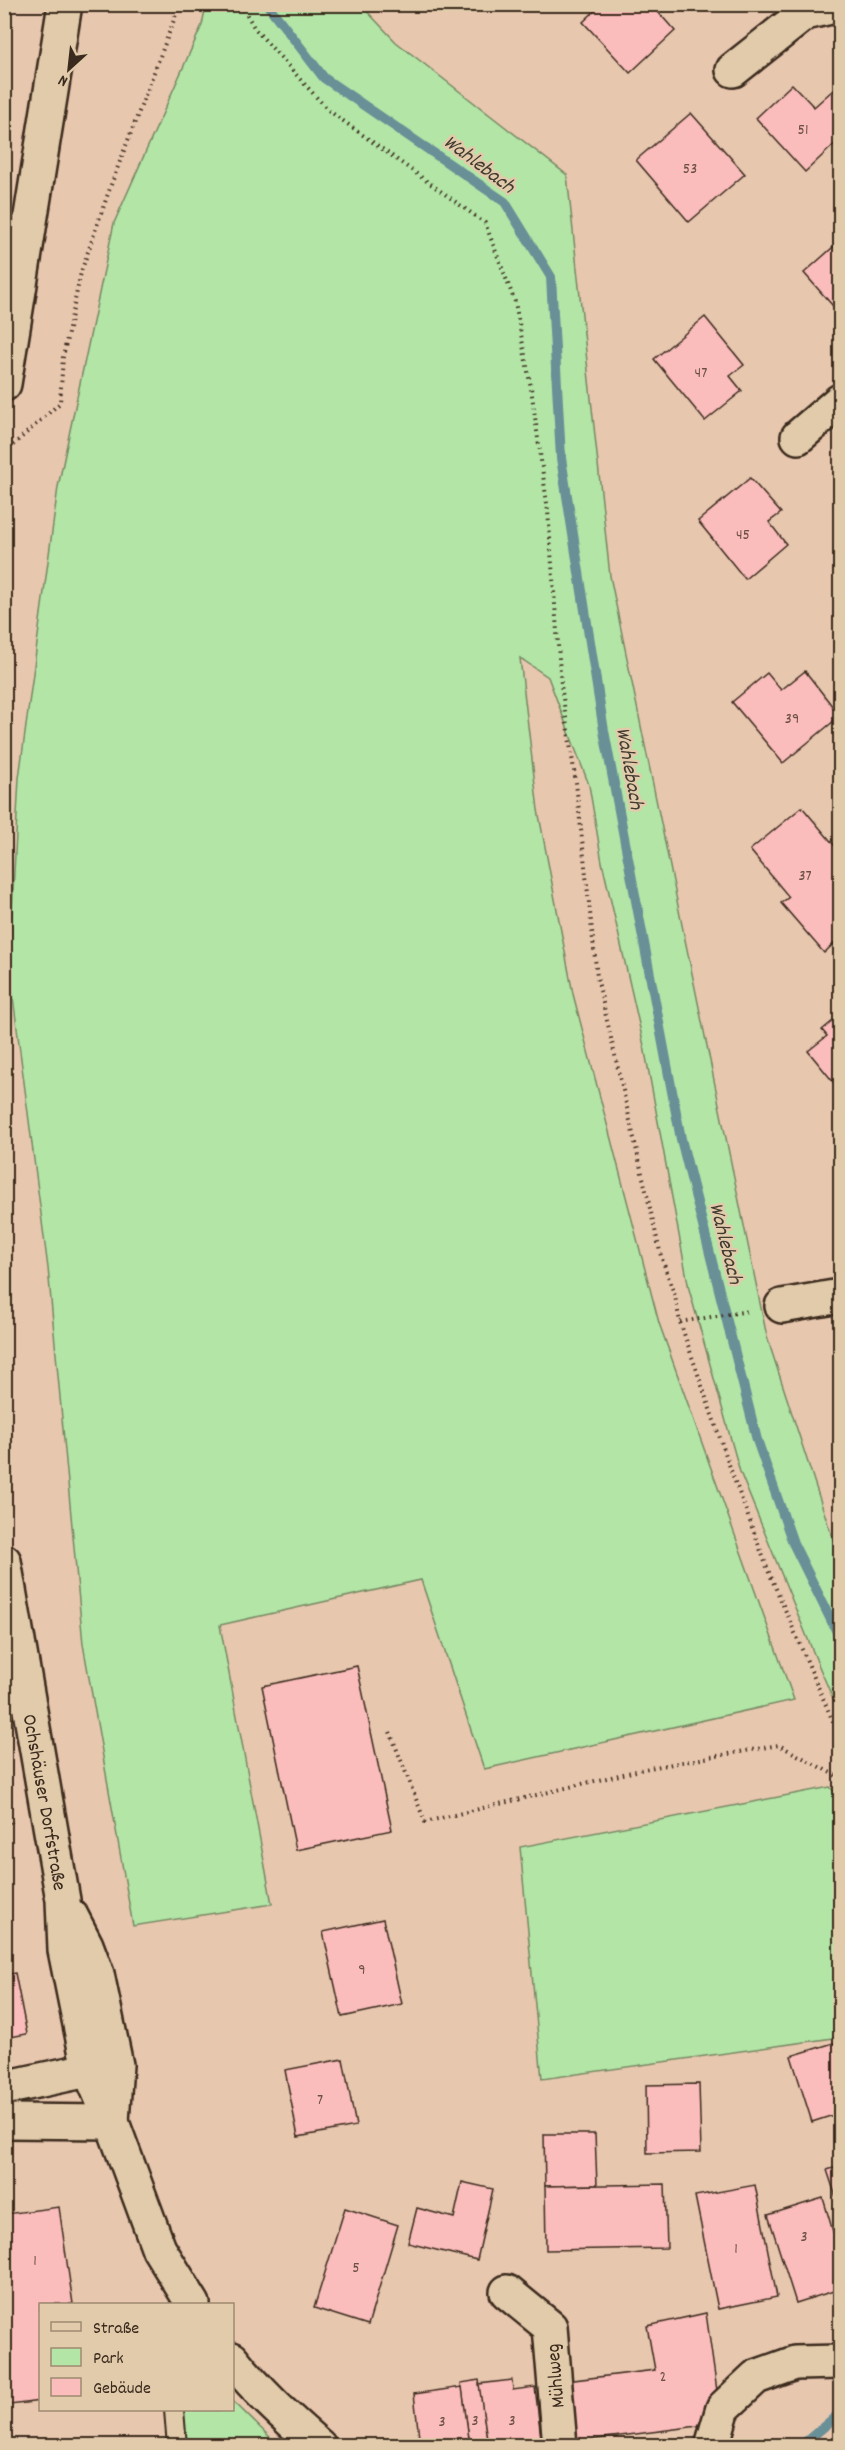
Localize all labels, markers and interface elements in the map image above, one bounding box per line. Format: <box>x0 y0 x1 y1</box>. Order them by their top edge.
north arrow <box>39 39 99 99</box>
text: N <box>54 68 72 92</box>
house number: 51 <box>798 119 808 142</box>
water label: Wahlebach <box>436 129 521 203</box>
house number: 53 <box>683 158 697 181</box>
house number: 47 <box>695 362 707 385</box>
house number: 45 <box>736 524 750 547</box>
house number: 39 <box>785 708 799 731</box>
water label: Wahlebach <box>606 725 650 813</box>
house number: 37 <box>798 865 812 888</box>
water label: Wahlebach <box>700 1200 749 1289</box>
street label: Ochshäuser Dorfstraße <box>14 1712 72 1893</box>
house number: 9 <box>358 1959 366 1982</box>
house number: 7 <box>317 2089 323 2112</box>
house number: 3 <box>800 2226 808 2249</box>
house number: 1 <box>734 2238 738 2261</box>
house number: 1 <box>33 2250 37 2273</box>
house number: 5 <box>352 2257 360 2280</box>
legend <box>39 2303 234 2411</box>
text: Straße <box>93 2317 139 2342</box>
street label: Mühlweg <box>540 2342 574 2409</box>
text: Park <box>93 2347 124 2372</box>
house number: 2 <box>660 2366 667 2389</box>
text: Gebäude <box>93 2377 151 2402</box>
house number: 3 <box>471 2410 479 2433</box>
house number: 3 <box>508 2410 516 2433</box>
house number: 3 <box>438 2411 446 2434</box>

